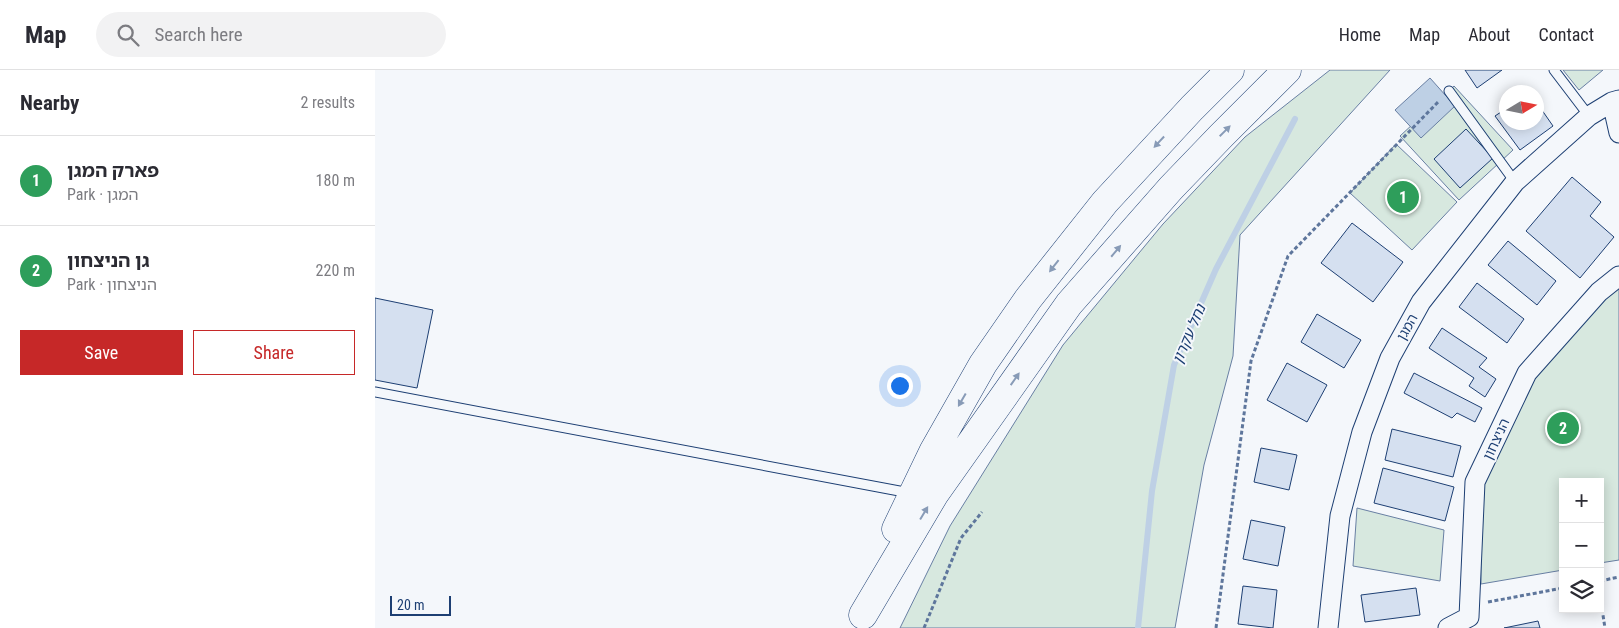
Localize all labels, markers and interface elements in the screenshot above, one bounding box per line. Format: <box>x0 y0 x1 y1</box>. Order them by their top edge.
search box <box>96 12 446 57</box>
text: Map <box>25 21 66 49</box>
icon: search <box>114 21 142 49</box>
text: Search here <box>154 23 243 46</box>
text: Home <box>1339 24 1381 45</box>
text: Map <box>1409 24 1440 45</box>
text: About <box>1468 24 1510 45</box>
text: Contact <box>1538 24 1594 45</box>
north arrow <box>1499 85 1544 130</box>
text: Nearby <box>20 91 79 115</box>
text: 2 results <box>300 93 355 112</box>
one-way arrow <box>1219 125 1231 137</box>
one-way arrow <box>1153 136 1165 148</box>
text: פארק המגן <box>67 159 159 182</box>
text: 1 <box>32 171 40 190</box>
text: 180 m <box>316 171 355 190</box>
pin: 1 <box>1387 178 1419 216</box>
text: Park · המגן <box>67 185 139 204</box>
one-way arrow <box>1110 245 1121 258</box>
text: גן הניצחון <box>67 249 150 272</box>
one-way arrow <box>1049 259 1059 273</box>
text: 2 <box>32 261 40 280</box>
text: 220 m <box>316 261 355 280</box>
text: Park · הניצחון <box>67 275 157 294</box>
water label: נחל עקרון <box>1169 301 1210 366</box>
street label: המגן <box>1393 311 1421 343</box>
button: Save <box>20 330 183 375</box>
button: Share <box>193 330 355 375</box>
one-way arrow <box>1010 372 1020 386</box>
your location <box>887 373 913 399</box>
one-way arrow <box>958 393 967 406</box>
pin: 2 <box>1547 409 1579 447</box>
street label: הניצחון <box>1479 416 1513 462</box>
map controls <box>1559 478 1604 613</box>
button: + <box>1559 478 1604 523</box>
one-way arrow <box>919 506 928 519</box>
button: − <box>1559 523 1604 568</box>
button: layers <box>1559 568 1604 613</box>
scale bar <box>390 593 451 616</box>
text: 20 m <box>397 597 425 613</box>

